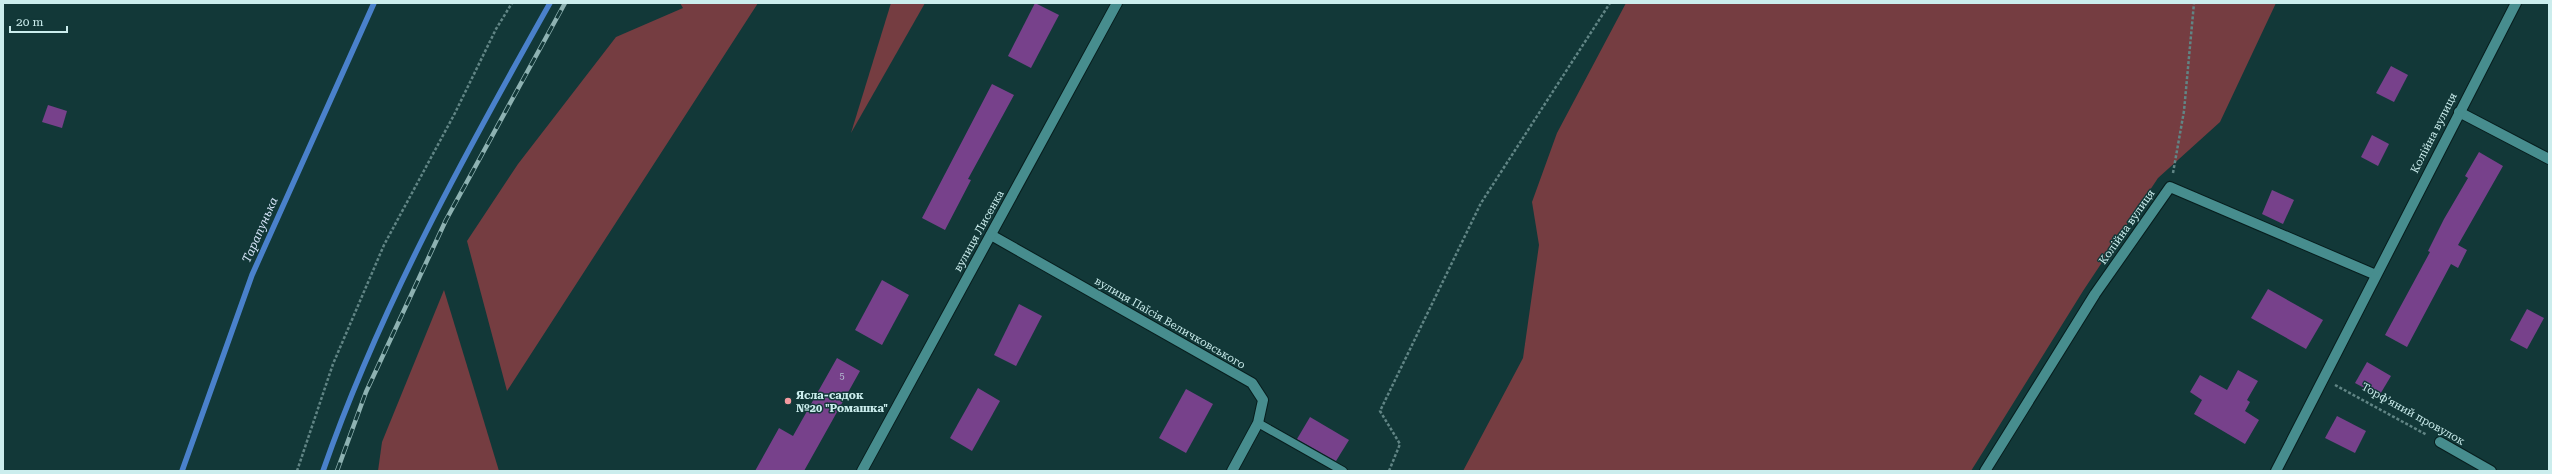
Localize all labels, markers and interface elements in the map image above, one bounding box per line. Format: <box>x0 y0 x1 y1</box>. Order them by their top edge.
scale bar <box>10 8 67 34</box>
text: 20 m <box>16 15 43 29</box>
street label: Колійна вулиця <box>2408 91 2460 175</box>
street label: Колійна вулиця <box>2096 187 2158 267</box>
street label: вулиця Лисенка <box>951 188 1007 274</box>
water label: Тарапунька <box>239 195 281 265</box>
street label: вулиця Паїсія Величковського <box>1092 274 1248 372</box>
house number: 5 <box>839 371 845 381</box>
street label: Торфʼяний провулок <box>2359 380 2467 448</box>
place label: Ясла-садок №20 "Ромашка" <box>796 389 888 415</box>
marker: Ясла-садок №20 "Ромашка" <box>783 396 793 406</box>

